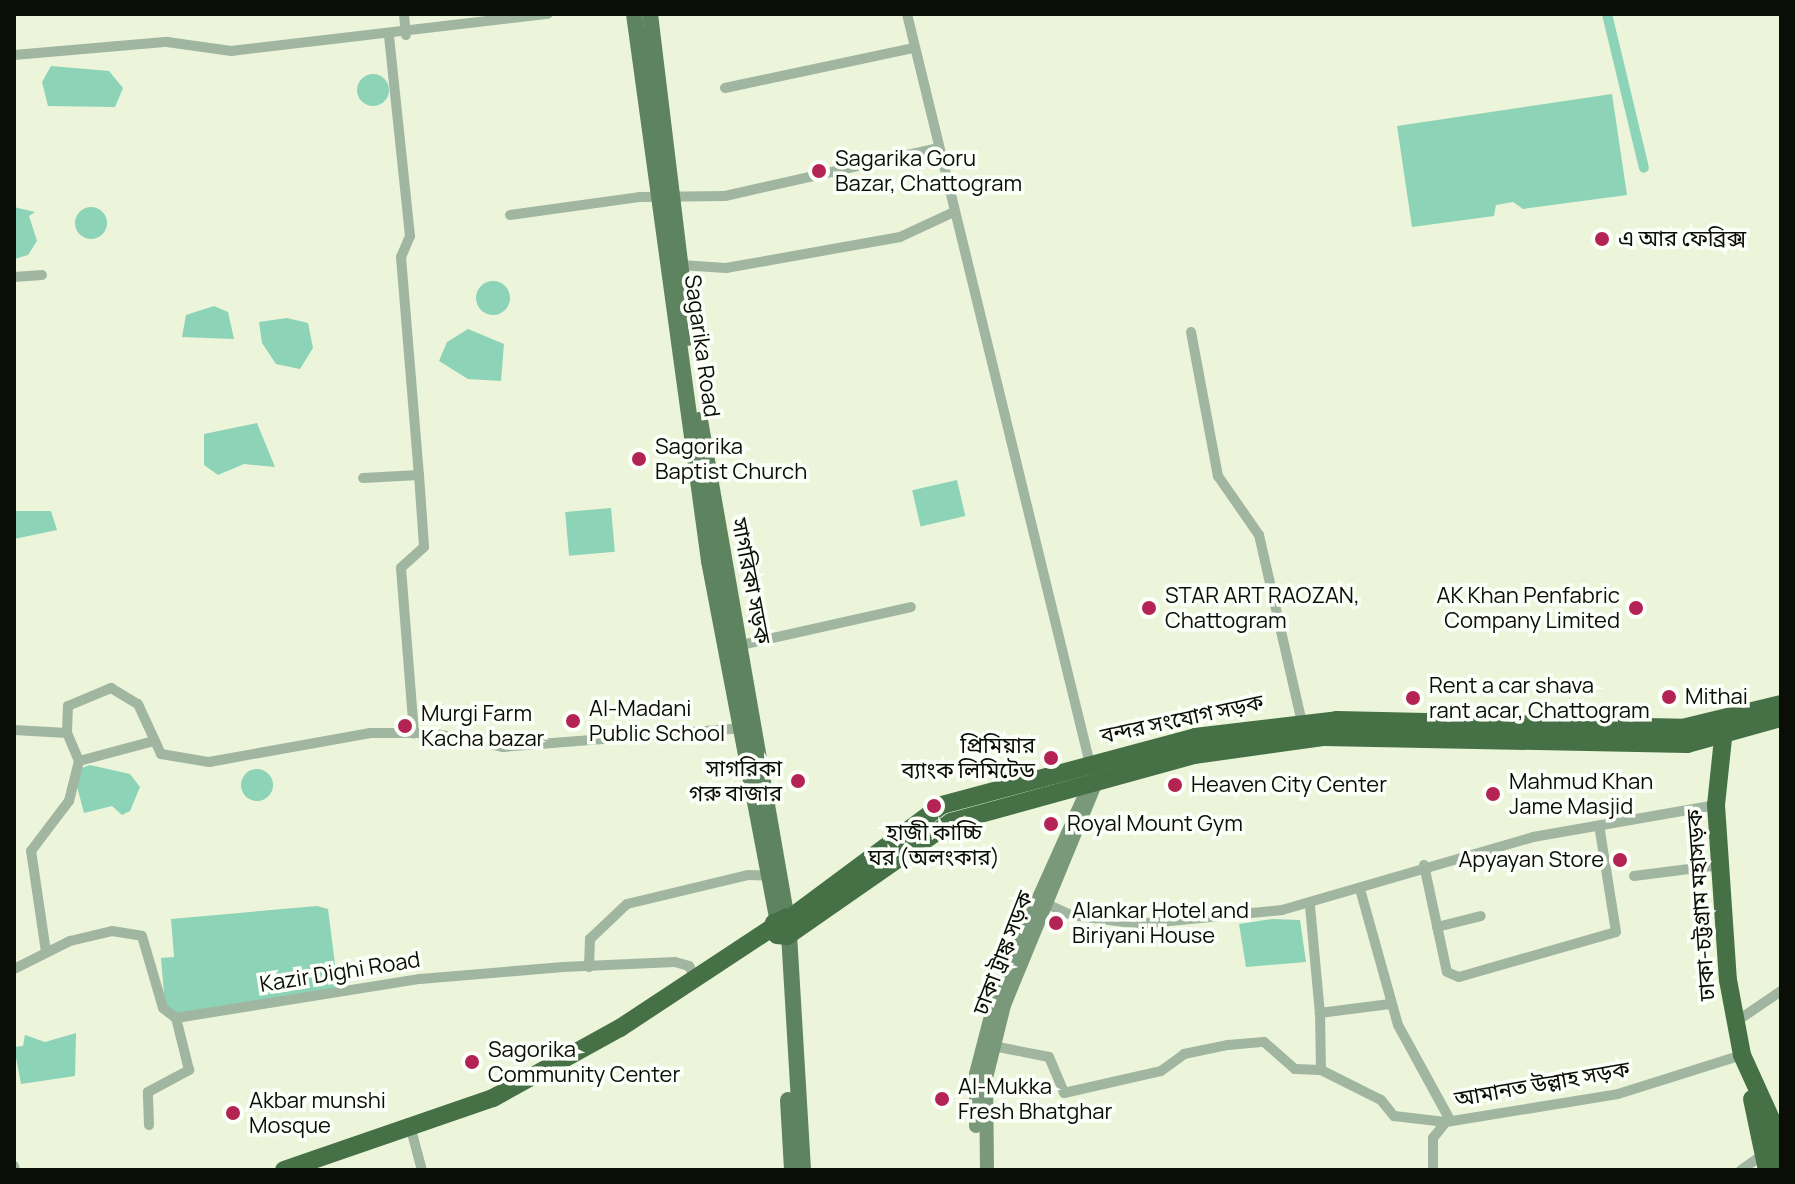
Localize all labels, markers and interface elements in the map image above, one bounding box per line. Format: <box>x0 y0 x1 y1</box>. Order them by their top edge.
place label: Sagarika Goru Bazar, Chattogram <box>835 145 1022 196</box>
marker: Sagarika Goru Bazar, Chattogram <box>810 162 828 180</box>
place label: এ আর ফেব্রিক্স <box>1618 226 1746 252</box>
marker: এ আর ফেব্রিক্স <box>1593 230 1611 248</box>
street label: Sagarika Road <box>679 273 725 419</box>
place label: Sagorika Baptist Church <box>655 433 807 484</box>
marker: Sagorika Baptist Church <box>630 450 648 468</box>
street label: সাগরিকা সড়ক <box>726 516 776 646</box>
place label: STAR ART RAOZAN, Chattogram <box>1165 582 1360 634</box>
place label: AK Khan Penfabric Company Limited <box>1436 582 1620 634</box>
marker: STAR ART RAOZAN, Chattogram <box>1140 599 1158 617</box>
marker: AK Khan Penfabric Company Limited <box>1627 599 1645 617</box>
place label: Rent a car shava rant acar, Chattogram <box>1429 672 1650 724</box>
place label: Mithai <box>1685 684 1748 710</box>
marker: Mithai <box>1660 688 1678 706</box>
street label: বন্দর সংযোগ সড়ক <box>1098 689 1266 749</box>
marker: Rent a car shava rant acar, Chattogram <box>1404 689 1422 707</box>
place label: Al-Madani Public School <box>589 695 725 746</box>
place label: Murgi Farm Kacha bazar <box>421 700 545 752</box>
marker: Al-Madani Public School <box>564 712 582 730</box>
marker: Murgi Farm Kacha bazar <box>396 717 414 735</box>
place label: প্রিমিয়ার ব্যাংক লিমিটেড <box>901 732 1035 784</box>
marker: প্রিমিয়ার ব্যাংক লিমিটেড <box>1042 749 1060 767</box>
place label: সাগরিকা গরু বাজার <box>689 755 782 806</box>
place label: Mahmud Khan Jame Masjid <box>1509 768 1653 820</box>
marker: সাগরিকা গরু বাজার <box>789 772 807 790</box>
place label: Heaven City Center <box>1191 772 1387 798</box>
marker: Heaven City Center <box>1166 776 1184 794</box>
marker: Mahmud Khan Jame Masjid <box>1484 785 1502 803</box>
marker: হাজী কাচ্চি ঘর (অলংকার) <box>925 797 943 815</box>
street label: ঢাকা-চট্টগ্রাম মহাসড়ক <box>1681 808 1721 1002</box>
place label: Royal Mount Gym <box>1067 811 1243 837</box>
marker: Royal Mount Gym <box>1042 815 1060 833</box>
place label: হাজী কাচ্চি ঘর (অলংকার) <box>868 819 1000 870</box>
place label: Apyayan Store <box>1458 847 1604 873</box>
marker: Apyayan Store <box>1611 851 1629 869</box>
street label: ঢাকা ট্রাঙ্ক সড়ক <box>967 887 1039 1019</box>
place label: Alankar Hotel and Biriyani House <box>1072 897 1249 948</box>
marker: Alankar Hotel and Biriyani House <box>1047 914 1065 932</box>
street label: Kazir Dighi Road <box>258 946 422 998</box>
place label: Sagorika Community Center <box>488 1036 680 1088</box>
marker: Sagorika Community Center <box>463 1053 481 1071</box>
street label: আমানত উল্লাহ সড়ক <box>1452 1056 1632 1112</box>
place label: Al-Mukka Fresh Bhatghar <box>958 1073 1112 1124</box>
place label: Akbar munshi Mosque <box>249 1087 386 1138</box>
marker: Al-Mukka Fresh Bhatghar <box>933 1090 951 1108</box>
marker: Akbar munshi Mosque <box>224 1104 242 1122</box>

